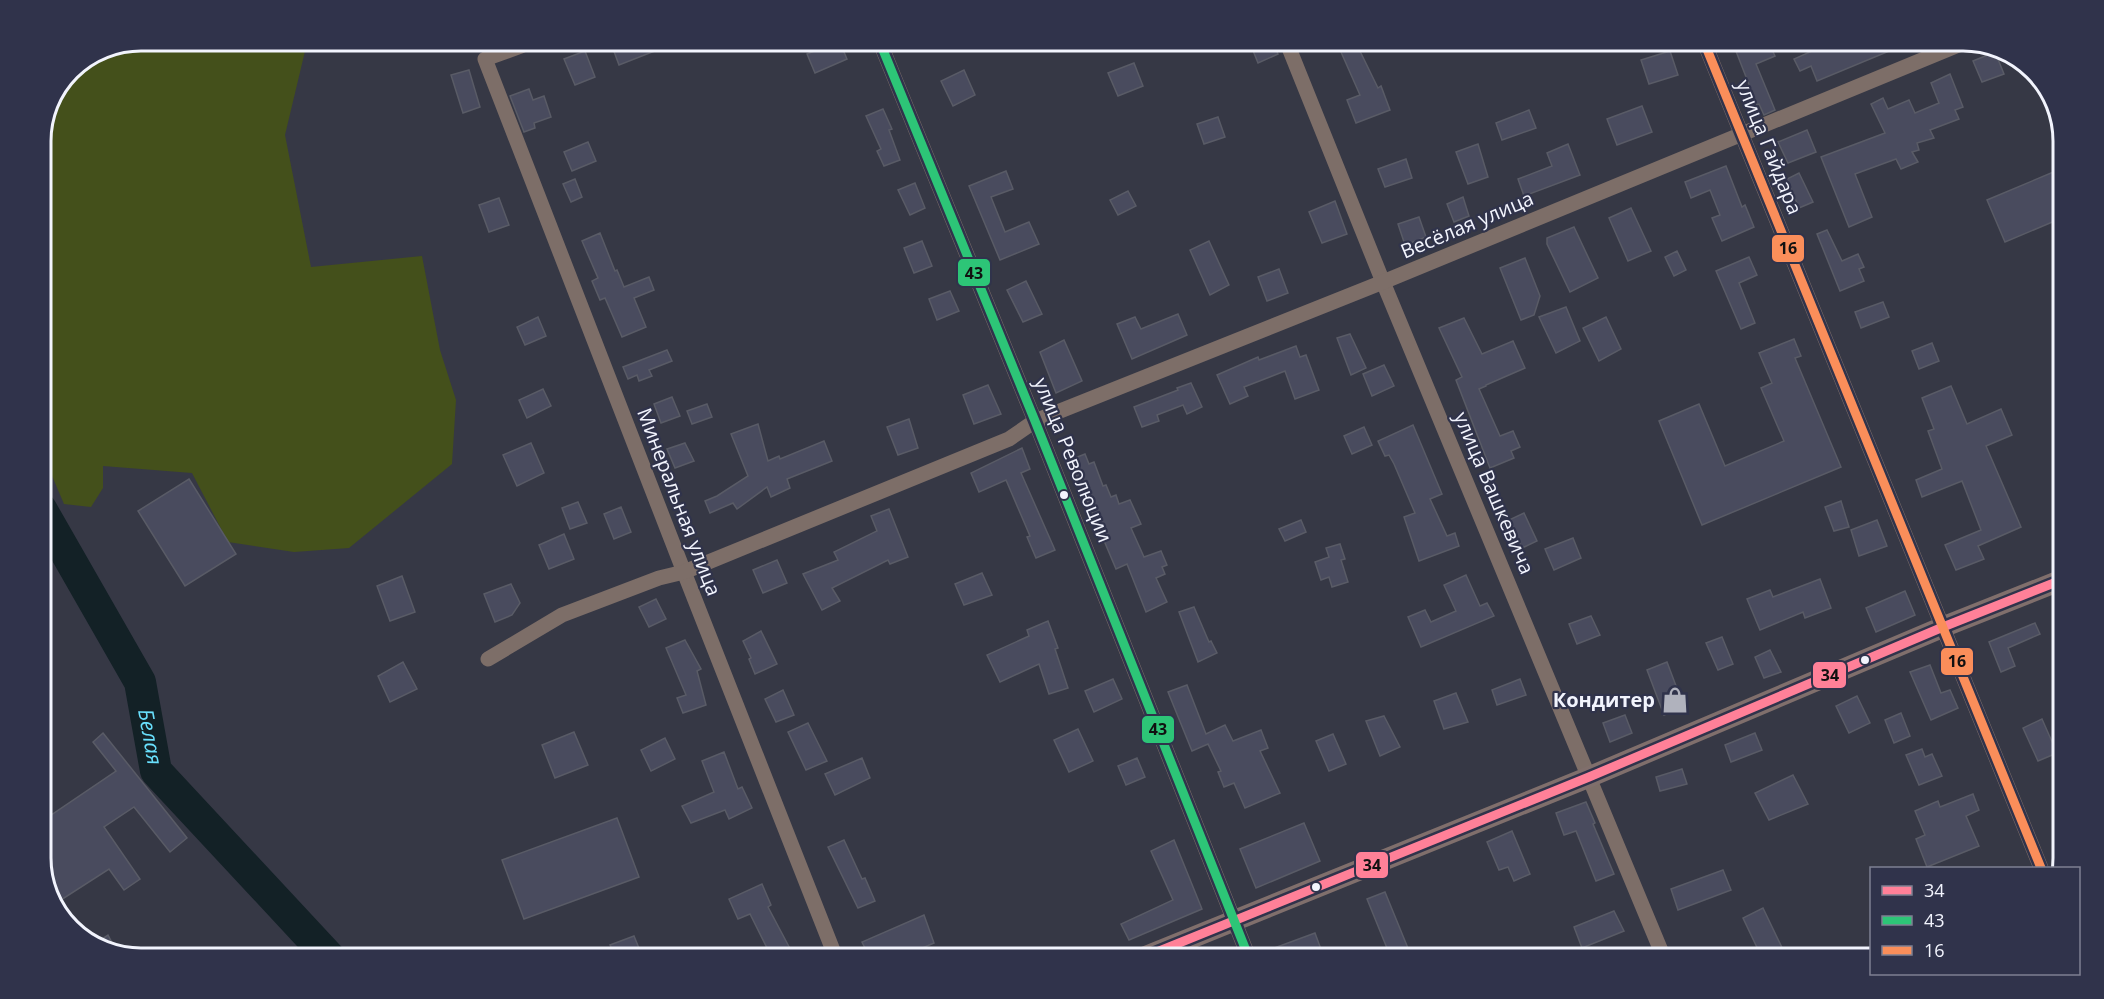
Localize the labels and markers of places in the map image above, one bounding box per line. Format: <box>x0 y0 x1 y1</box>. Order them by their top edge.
unlabelled marker <box>1058 489 1070 501</box>
unlabelled marker <box>1859 654 1871 666</box>
shop icon: Кондитер <box>1660 685 1690 715</box>
place label: Кондитер <box>1553 686 1655 713</box>
unlabelled marker <box>1310 881 1322 893</box>

